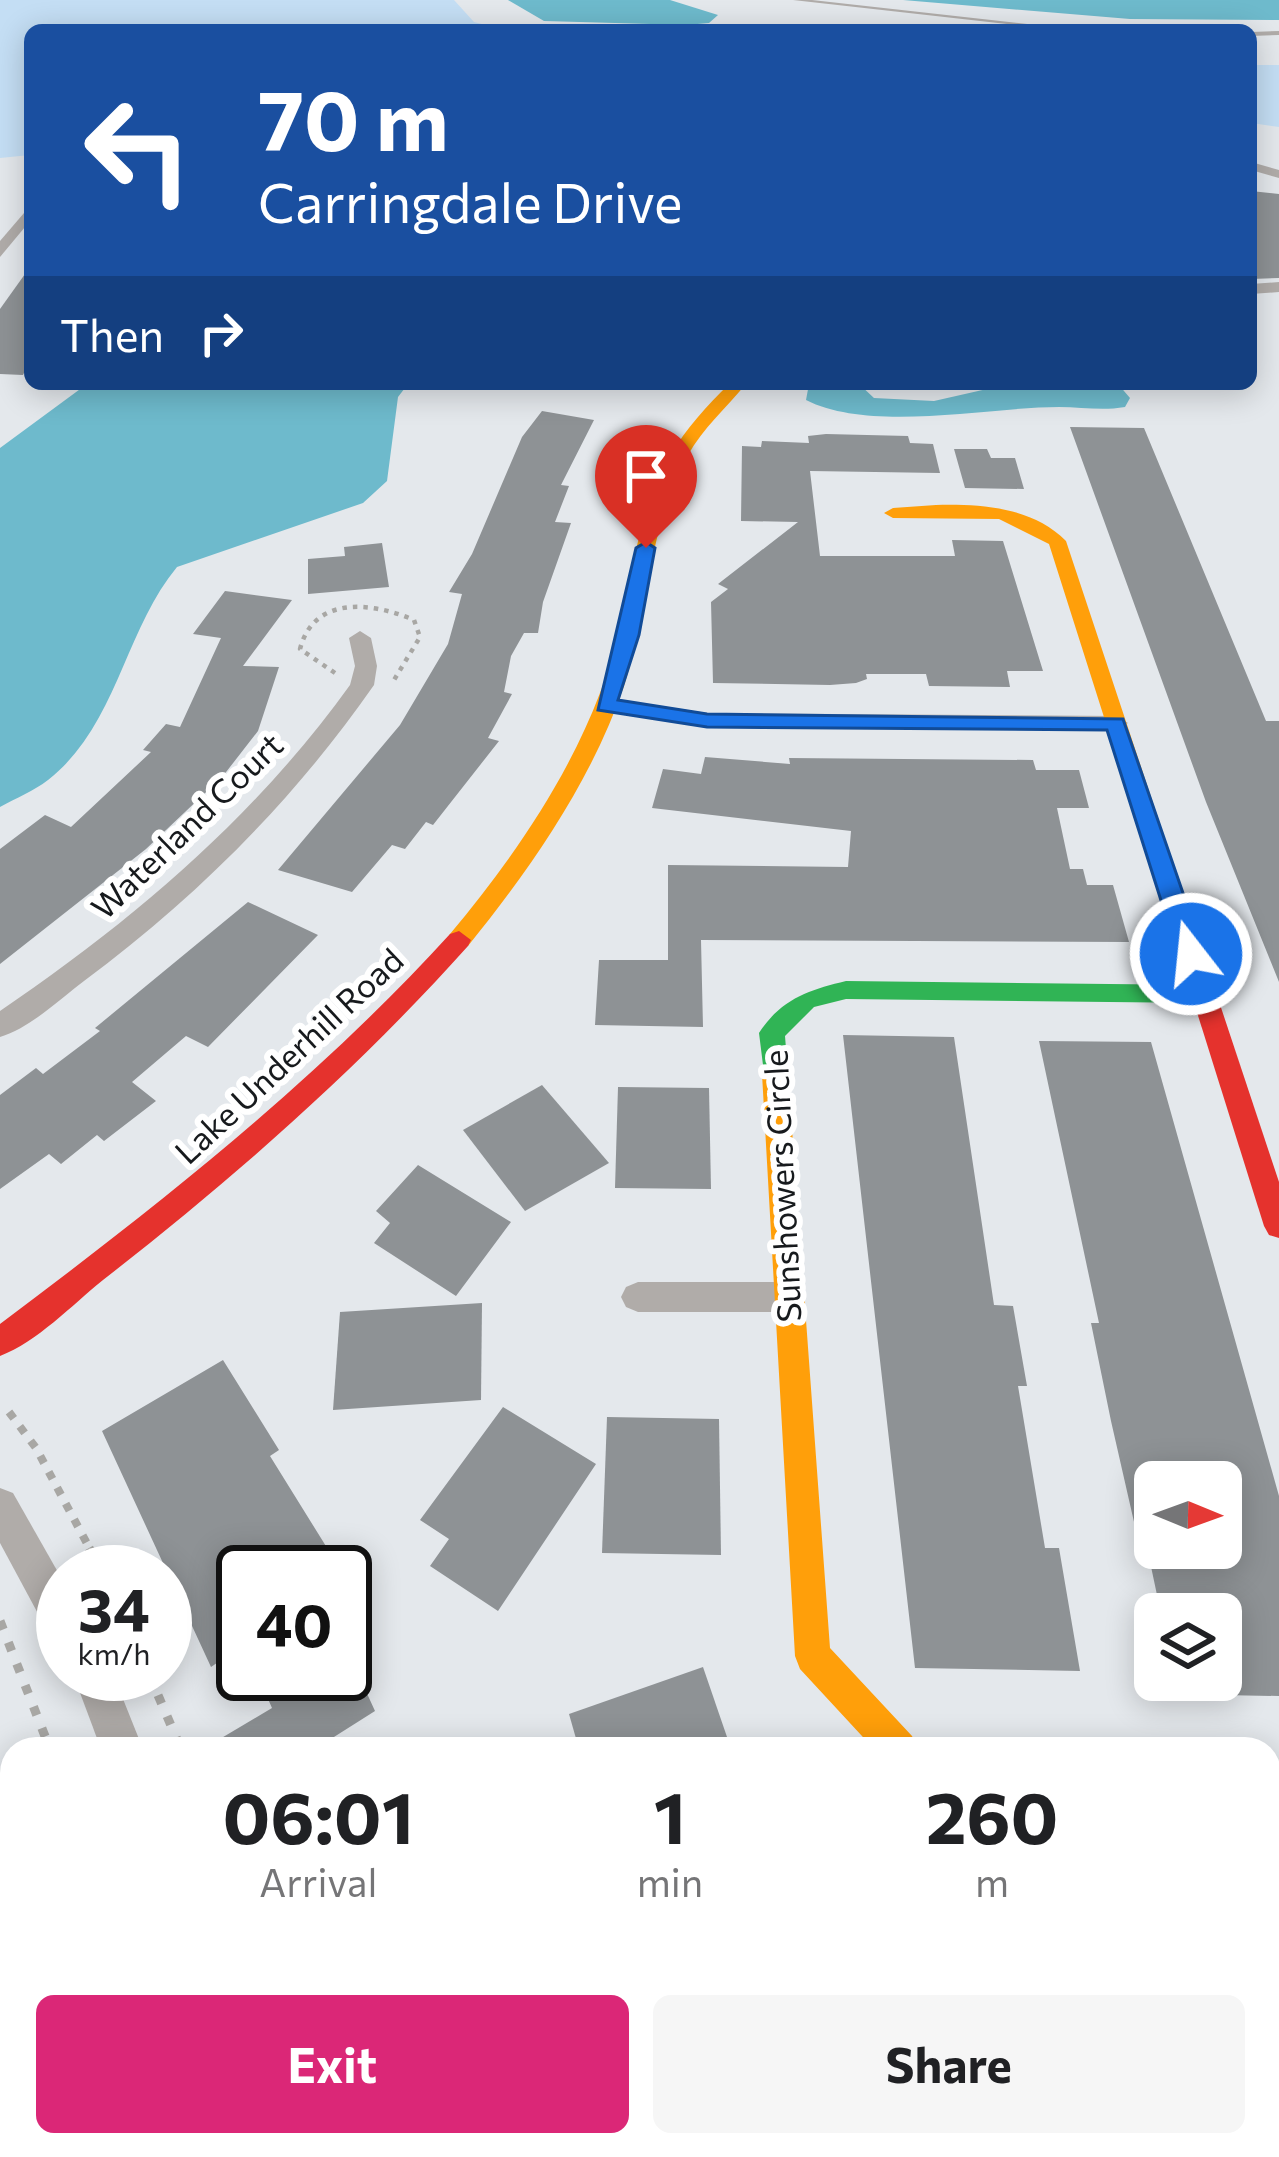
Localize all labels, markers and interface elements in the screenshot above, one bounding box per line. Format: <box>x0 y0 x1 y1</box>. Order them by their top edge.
text: 70 m <box>258 66 449 168</box>
icon: left <box>60 72 216 228</box>
text: Carringdale Drive <box>258 168 683 234</box>
icon: right <box>188 300 254 366</box>
text: Then <box>60 306 164 361</box>
pin <box>595 425 697 548</box>
icon: arrive <box>613 443 679 509</box>
street label: Waterland Court <box>82 723 290 927</box>
position arrow <box>1128 891 1254 1017</box>
street label: Lake Underhill Road <box>165 939 411 1171</box>
street label: Sunshowers Circle <box>753 1049 809 1323</box>
north arrow <box>1134 1461 1242 1569</box>
map controls <box>1134 1461 1242 1701</box>
speed limit sign: 40 <box>216 1545 372 1701</box>
text: 34 <box>78 1571 150 1644</box>
button: layers <box>1134 1593 1242 1701</box>
text: km/h <box>78 1634 150 1671</box>
text: 06:01 <box>223 1771 414 1859</box>
text: 1 <box>654 1771 686 1859</box>
text: 260 <box>926 1771 1058 1859</box>
text: Arrival <box>259 1857 377 1905</box>
text: min <box>637 1857 703 1905</box>
text: m <box>975 1857 1009 1905</box>
button: Exit <box>36 1995 629 2133</box>
button: Share <box>653 1995 1245 2133</box>

